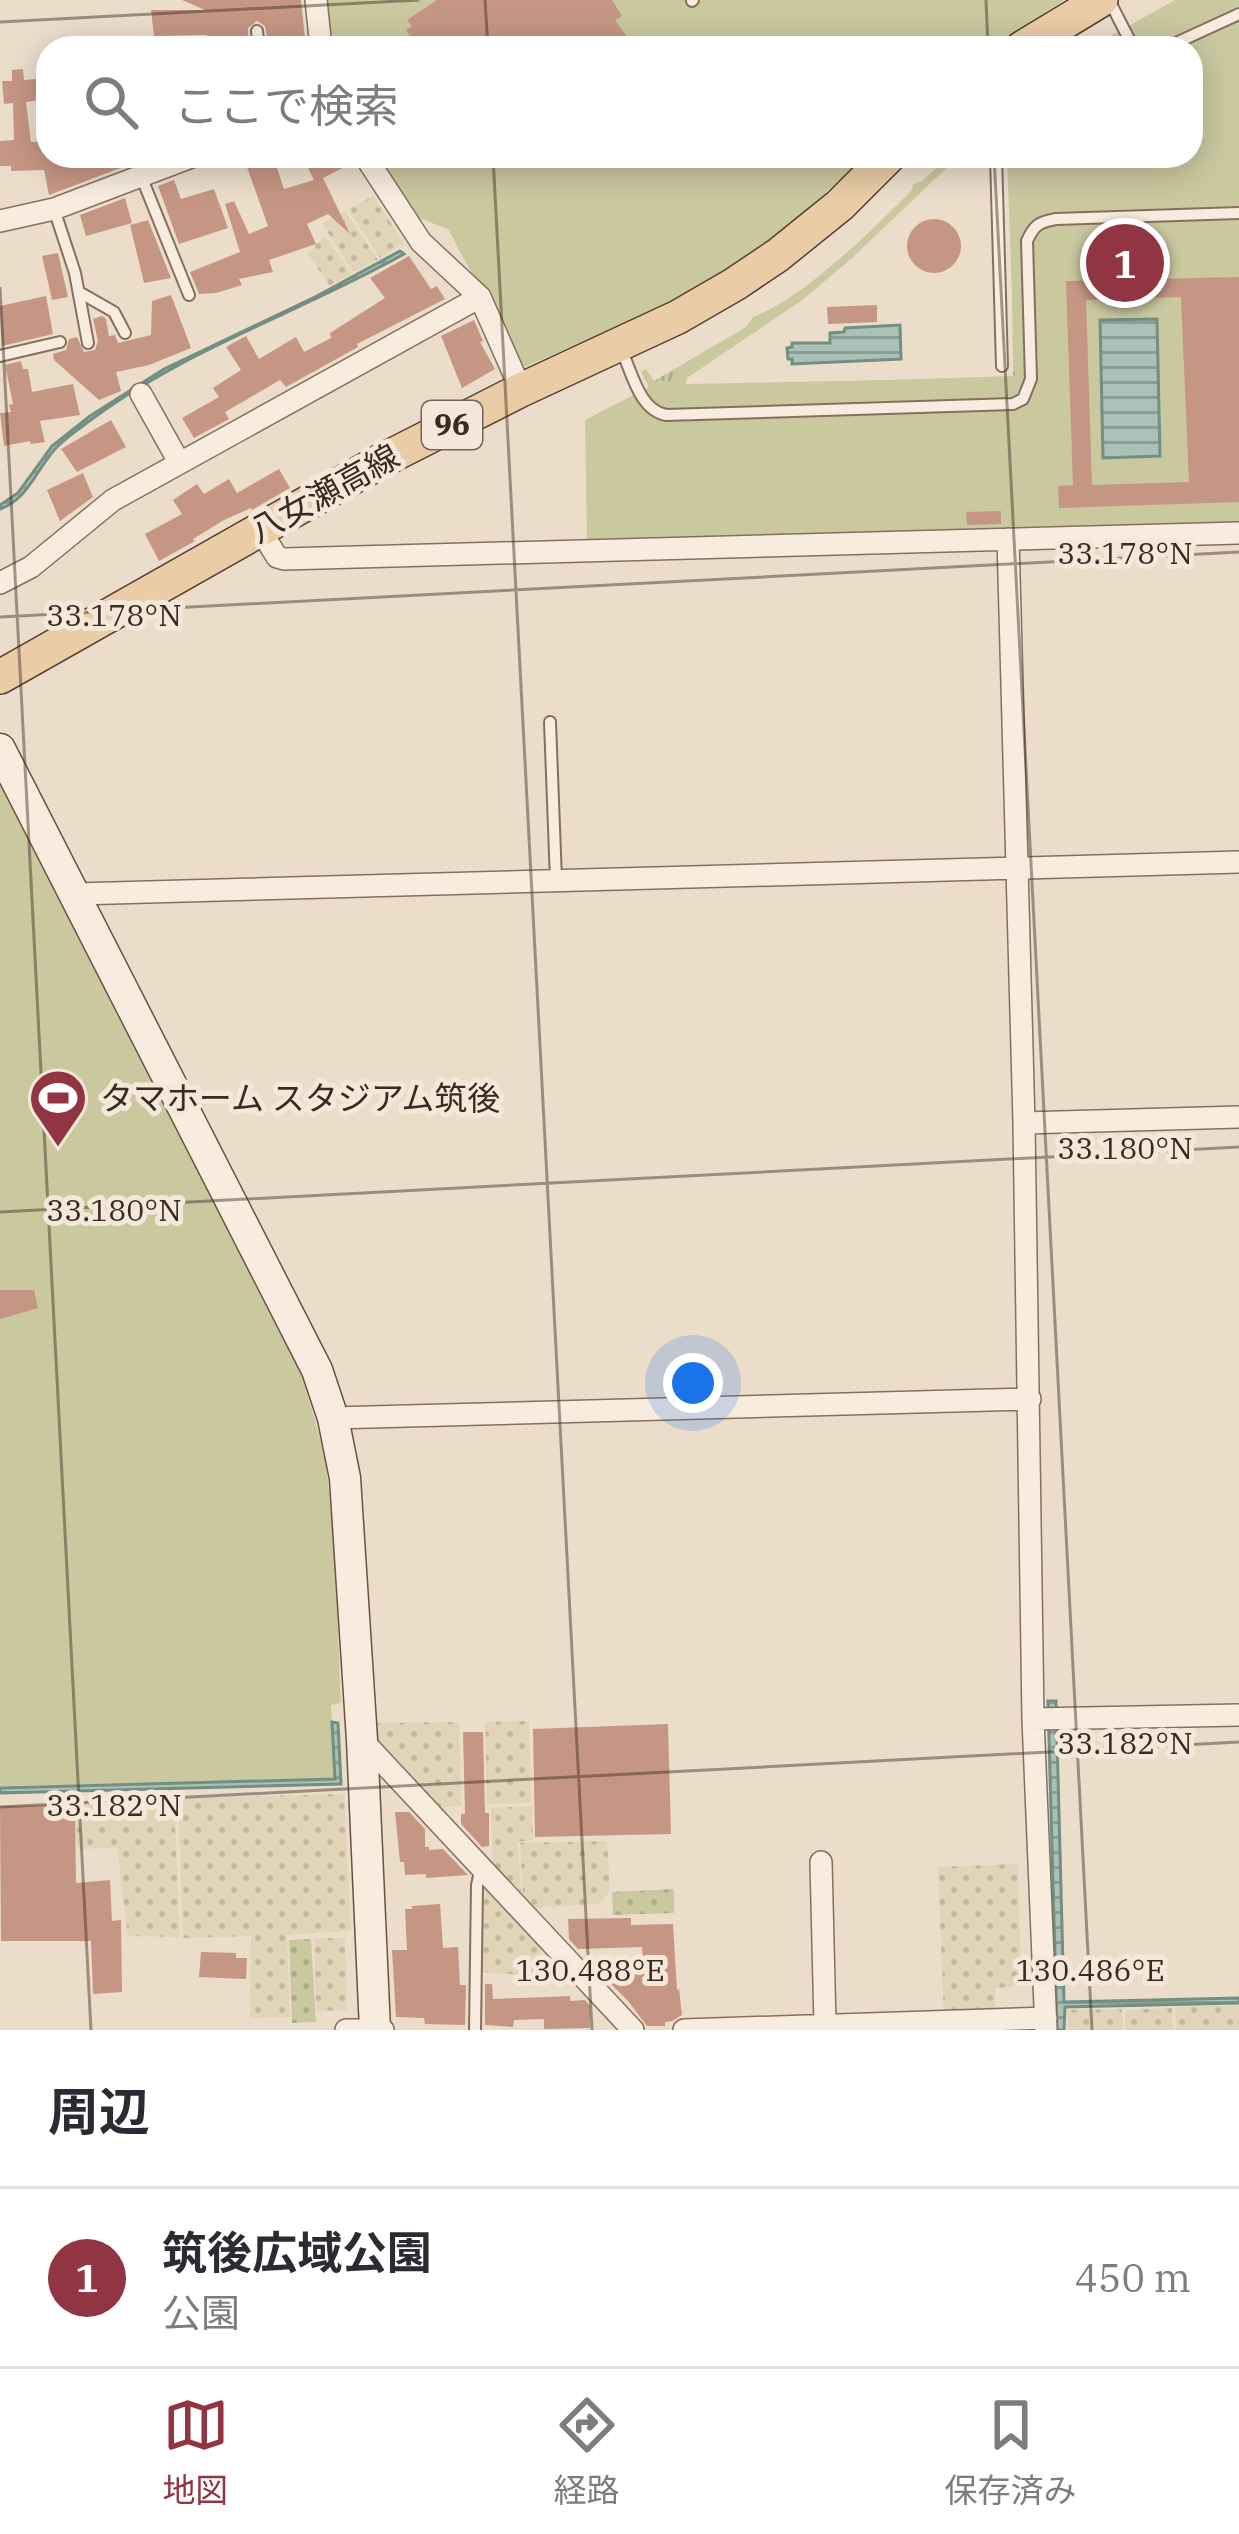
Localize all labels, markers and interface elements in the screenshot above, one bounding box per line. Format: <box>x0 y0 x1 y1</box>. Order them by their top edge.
search box <box>36 36 1203 168</box>
icon: search <box>78 69 144 135</box>
text: ここで検索 <box>174 76 399 134</box>
pin: 1 <box>1086 218 1164 308</box>
road number: 96 <box>422 401 482 449</box>
street label: 八女瀬高線 <box>241 434 406 551</box>
text: 33.178°N <box>1057 533 1193 572</box>
text: 33.178°N <box>46 595 182 634</box>
sports icon: タマホーム スタジアム筑後 <box>27 1067 89 1149</box>
place label: タマホーム スタジアム筑後 <box>100 1076 500 1119</box>
text: 33.180°N <box>1057 1128 1193 1167</box>
text: 33.180°N <box>46 1190 182 1229</box>
your location <box>663 1353 723 1413</box>
text: 33.182°N <box>1057 1723 1193 1762</box>
text: 33.182°N <box>46 1785 182 1824</box>
text: 130.488°E <box>515 1950 665 1989</box>
text: 130.486°E <box>1015 1950 1165 1989</box>
text: 周辺 <box>48 2078 150 2144</box>
text: 筑後広域公園 <box>162 2223 432 2281</box>
text: 1 <box>75 2252 99 2303</box>
text: 450 m <box>1075 2252 1191 2303</box>
text: 公園 <box>162 2287 240 2338</box>
tab: 地図 <box>163 2392 229 2512</box>
tab: 経路 <box>554 2392 620 2512</box>
tab: 保存済み <box>945 2392 1077 2512</box>

